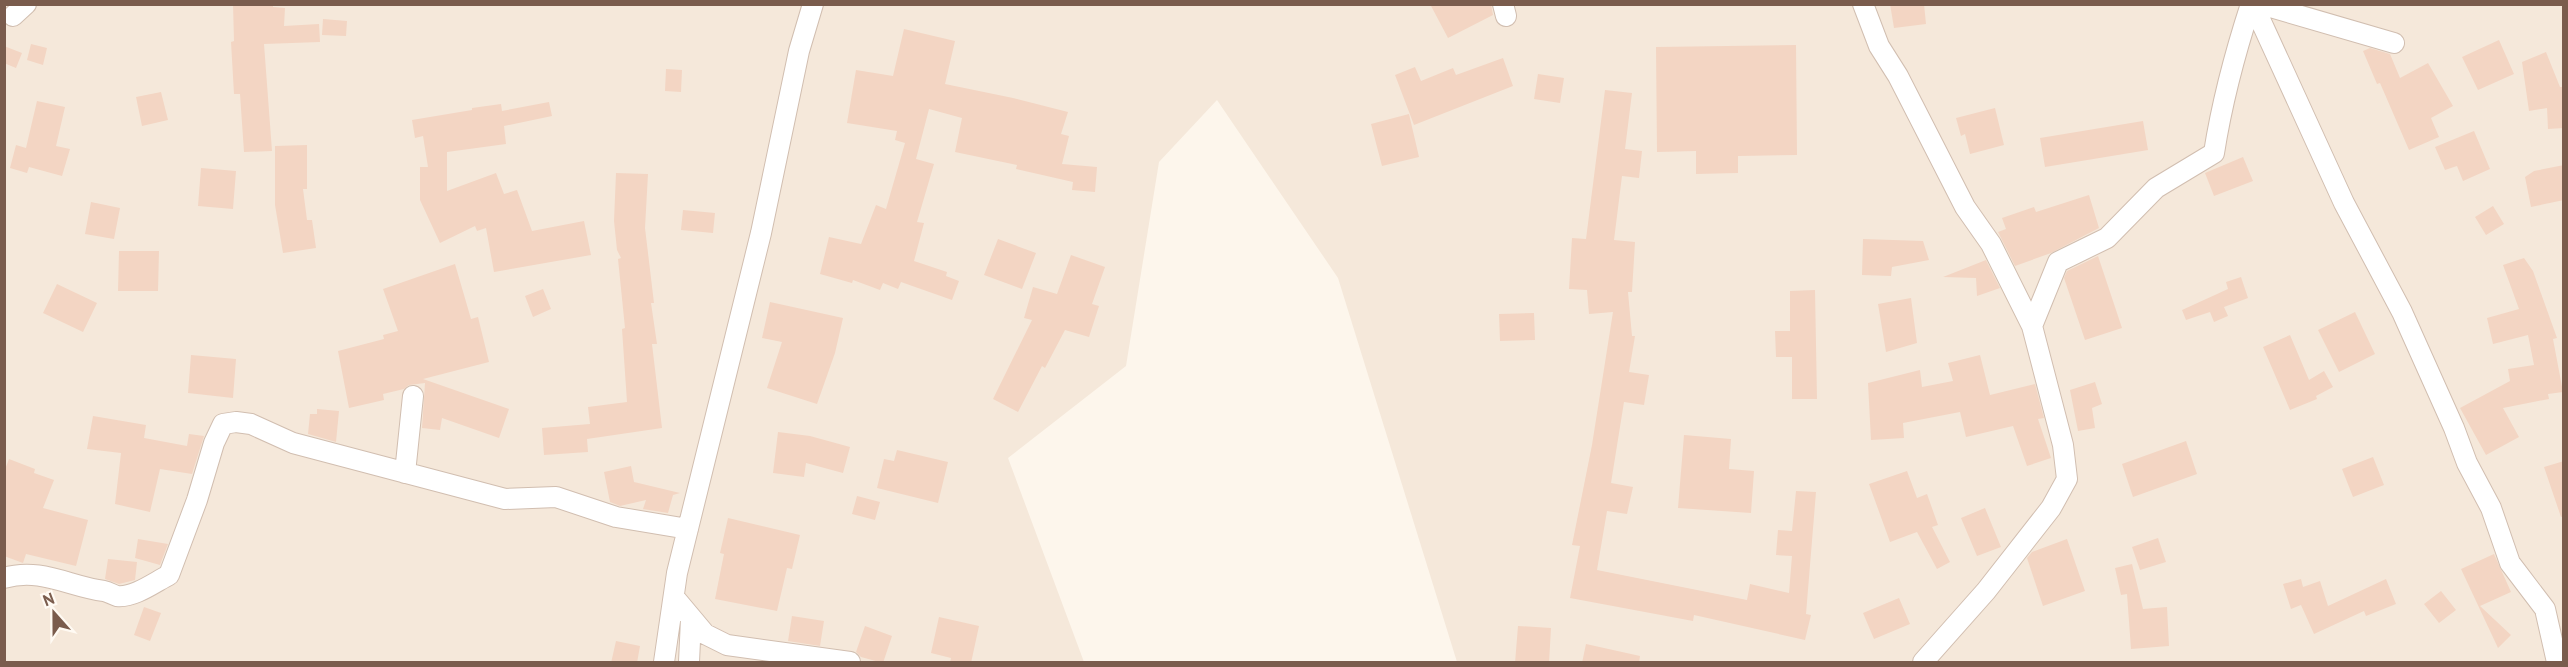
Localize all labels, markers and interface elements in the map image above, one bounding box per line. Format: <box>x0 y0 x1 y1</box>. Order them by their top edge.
north arrow <box>24 583 84 643</box>
text: N <box>40 588 57 610</box>

